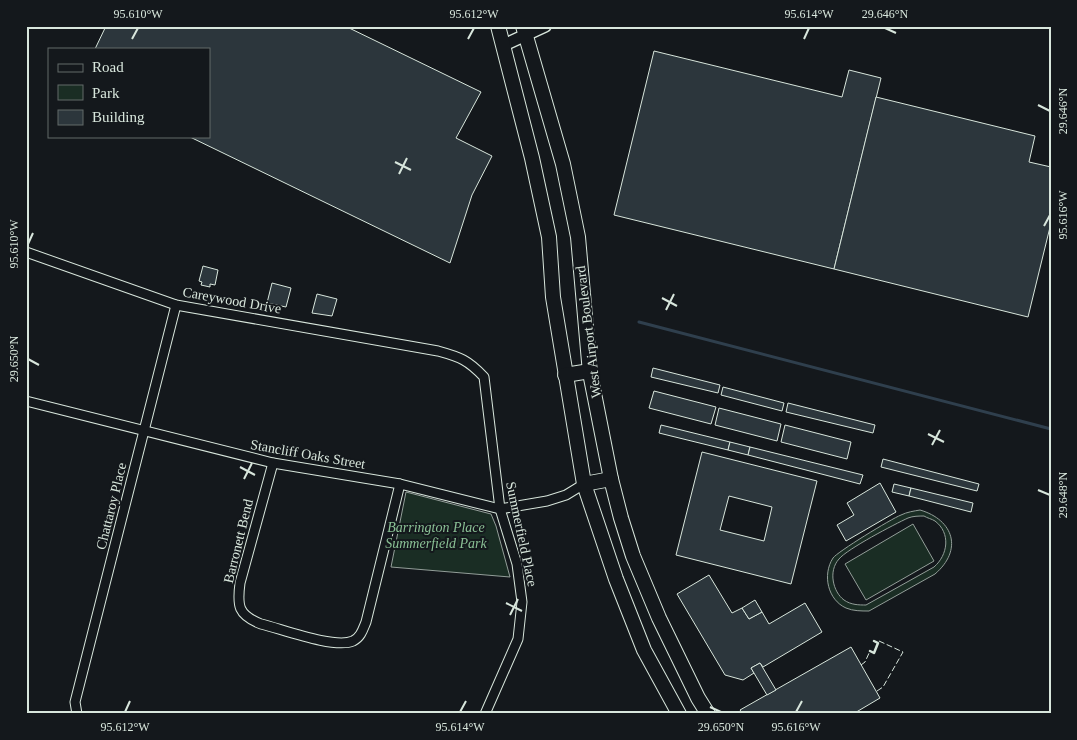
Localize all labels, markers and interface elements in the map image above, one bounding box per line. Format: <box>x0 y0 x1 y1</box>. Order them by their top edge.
text: 95.610°W <box>113 7 163 21</box>
text: 95.612°W <box>449 7 499 21</box>
text: 95.614°W <box>784 7 834 21</box>
text: 29.646°N <box>862 7 909 21</box>
legend <box>48 48 210 138</box>
text: Road <box>92 59 124 75</box>
text: Park <box>92 85 120 101</box>
text: 29.646°N <box>1056 87 1070 134</box>
text: Building <box>92 109 145 125</box>
text: 95.616°W <box>1056 190 1070 240</box>
text: 95.610°W <box>7 219 21 269</box>
street label: West Airport Boulevard <box>573 265 604 399</box>
street label: Careywood Drive <box>181 284 282 317</box>
text: 29.650°N <box>7 335 21 382</box>
street label: Stancliff Oaks Street <box>249 437 367 472</box>
street label: Chattaroy Place <box>93 461 130 551</box>
text: 29.648°N <box>1056 471 1070 518</box>
street label: Summerfield Place <box>503 480 540 588</box>
street label: Barronett Bend <box>221 498 256 585</box>
park label: Barrington Place Summerfield Park <box>385 520 488 551</box>
text: 95.612°W <box>100 720 150 734</box>
text: 95.614°W <box>435 720 485 734</box>
text: 29.650°N <box>698 720 745 734</box>
text: 95.616°W <box>771 720 821 734</box>

